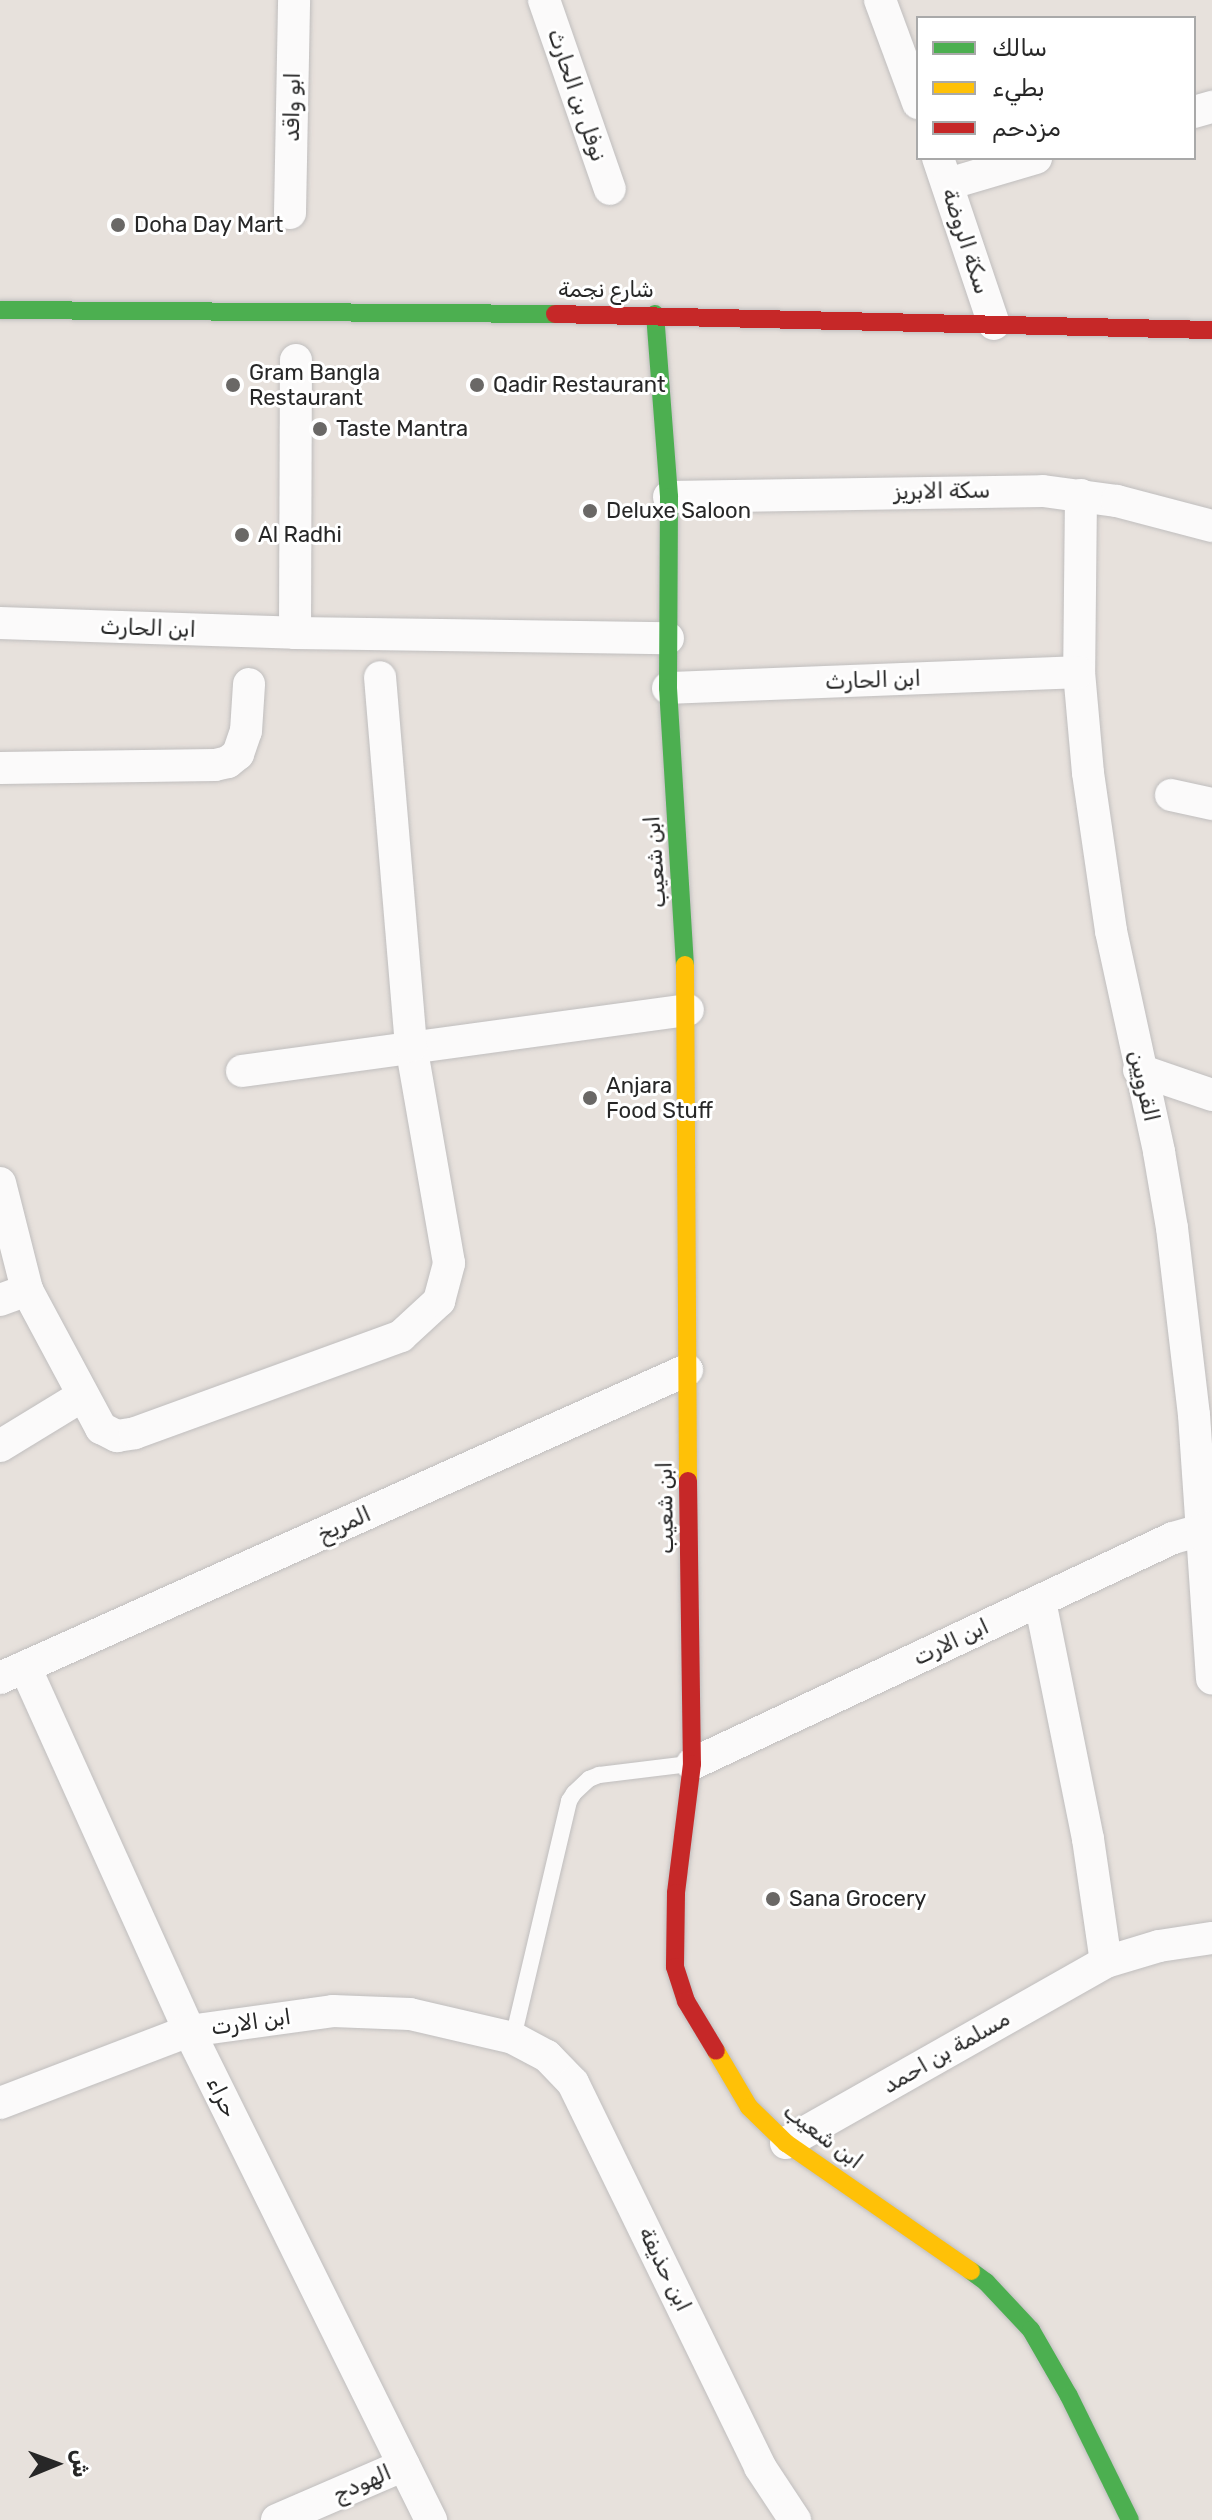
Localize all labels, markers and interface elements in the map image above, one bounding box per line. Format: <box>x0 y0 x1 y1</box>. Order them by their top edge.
legend <box>916 16 1196 160</box>
street label: نوفل بن الحارث <box>542 25 612 165</box>
text: سالك <box>992 34 1047 62</box>
street label: ابو واقد <box>278 72 306 142</box>
text: بطيء <box>992 74 1045 102</box>
text: مزدحم <box>992 114 1061 142</box>
street label: سكة الروضة <box>937 185 995 297</box>
place label: Doha Day Mart <box>134 212 284 238</box>
marker: Doha Day Mart <box>109 216 127 234</box>
street label: شارع نجمة <box>558 277 654 303</box>
place label: Gram Bangla Restaurant <box>249 359 380 410</box>
place label: Qadir Restaurant <box>493 372 666 398</box>
marker: Gram Bangla Restaurant <box>224 376 242 394</box>
marker: Qadir Restaurant <box>468 376 486 394</box>
place label: Taste Mantra <box>336 416 468 442</box>
marker: Taste Mantra <box>311 420 329 438</box>
street label: سكة الابريز <box>894 477 990 505</box>
place label: Deluxe Saloon <box>606 498 751 524</box>
marker: Deluxe Saloon <box>581 502 599 520</box>
place label: Al Radhi <box>258 522 342 548</box>
marker: Al Radhi <box>233 526 251 544</box>
street label: ابن الحارث <box>100 613 196 643</box>
street label: ابن الحارث <box>825 665 921 695</box>
street label: ابن شعيب <box>639 815 671 909</box>
street label: القرويين <box>1123 1048 1165 1124</box>
place label: Anjara Food Stuff <box>606 1072 713 1124</box>
marker: Anjara Food Stuff <box>581 1089 599 1107</box>
street label: ابن شعيب <box>651 1462 679 1554</box>
street label: المريخ <box>313 1501 375 1547</box>
street label: ابن الارت <box>909 1613 993 1671</box>
place label: Sana Grocery <box>789 1886 926 1912</box>
marker: Sana Grocery <box>764 1890 782 1908</box>
street label: ابن الارت <box>209 2003 293 2041</box>
street label: مسلمة بن احمد <box>878 2005 1014 2099</box>
street label: حراء <box>201 2072 243 2122</box>
street label: ابن شعيب <box>778 2098 868 2174</box>
street label: ابن حذيفة <box>633 2222 697 2316</box>
north arrow <box>16 2424 96 2504</box>
text: ش <box>67 2449 94 2478</box>
street label: الهودج <box>329 2459 395 2507</box>

